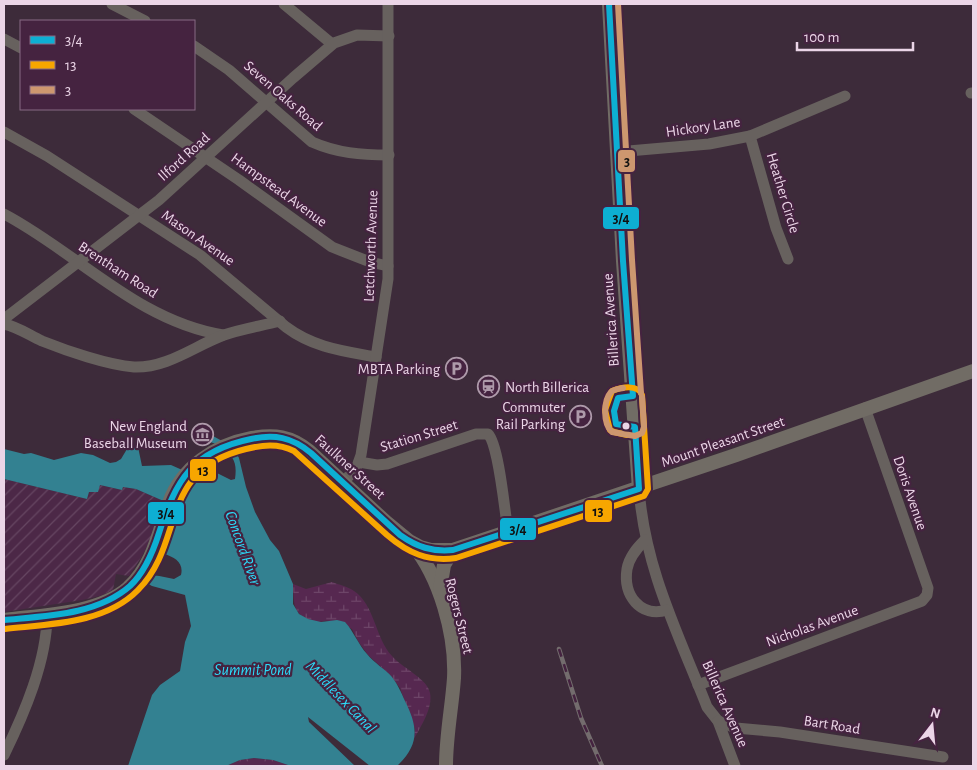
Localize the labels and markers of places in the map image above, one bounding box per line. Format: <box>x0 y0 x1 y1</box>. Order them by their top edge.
parking icon: MBTA Parking <box>444 357 468 381</box>
place label: MBTA Parking <box>358 362 441 377</box>
station icon: North Billerica <box>477 375 501 399</box>
place label: North Billerica <box>505 380 589 395</box>
place label: Commuter Rail Parking <box>496 400 566 432</box>
parking icon: Commuter Rail Parking <box>569 404 593 428</box>
place label: New England Baseball Museum <box>84 419 187 451</box>
unlabelled marker <box>621 421 631 431</box>
museum icon: New England Baseball Museum <box>191 423 215 447</box>

